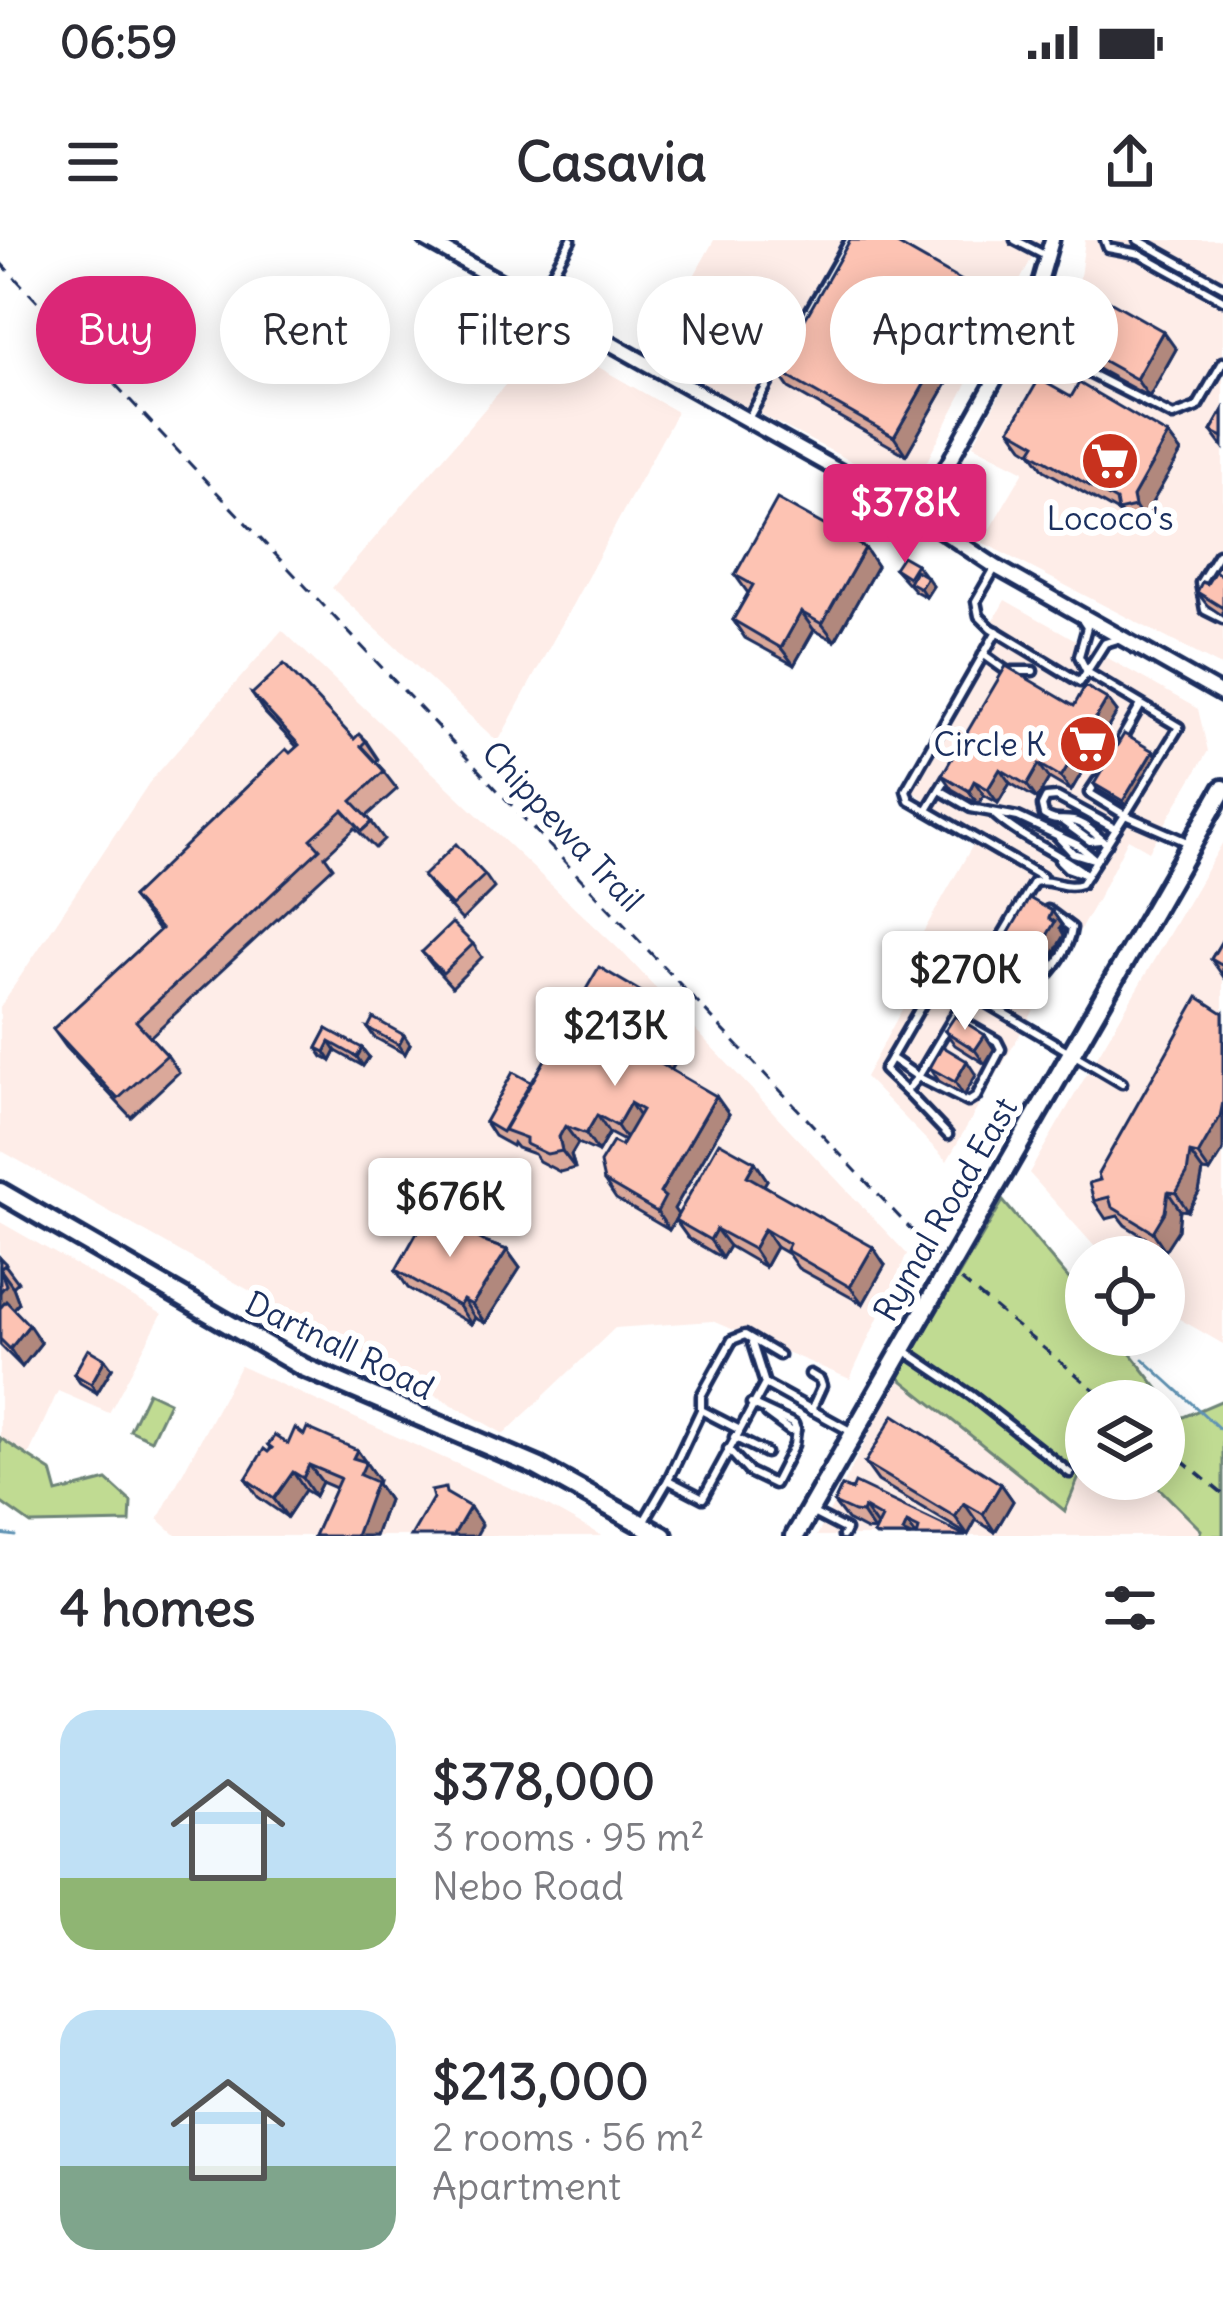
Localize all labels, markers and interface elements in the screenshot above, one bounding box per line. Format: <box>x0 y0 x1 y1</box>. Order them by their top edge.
text: 06:59 <box>60 14 178 70</box>
text: Casavia <box>516 128 707 196</box>
icon: menu <box>60 129 126 195</box>
icon: share <box>1097 129 1163 195</box>
chip: Buy <box>36 276 196 384</box>
chip: Rent <box>220 276 390 384</box>
chip: Filters <box>414 276 613 384</box>
chip: New <box>637 276 806 384</box>
chip: Apartment <box>830 276 1118 384</box>
supermarket icon: Lococo's <box>1079 430 1141 492</box>
pin: $378K <box>821 464 989 566</box>
text: $378K <box>850 478 960 527</box>
place label: Lococo's <box>1047 497 1173 539</box>
supermarket icon: Circle K <box>1057 713 1119 775</box>
place label: Circle K <box>934 723 1046 765</box>
street label: Chippewa Trail <box>473 732 653 920</box>
pin: $270K <box>881 931 1049 1033</box>
text: $270K <box>909 945 1021 994</box>
pin: $213K <box>531 987 699 1089</box>
text: $213K <box>563 1001 667 1050</box>
street label: Rymal Road East <box>864 1090 1026 1328</box>
pin: $676K <box>366 1158 534 1260</box>
text: $676K <box>395 1172 505 1221</box>
map controls <box>1065 1236 1185 1500</box>
button: locate <box>1065 1236 1185 1356</box>
street label: Dartnall Road <box>239 1281 441 1409</box>
button: layers <box>1065 1380 1185 1500</box>
icon: filters <box>1097 1575 1163 1641</box>
text: 4 homes <box>60 1576 255 1640</box>
text: $378,000 <box>432 1749 655 1813</box>
icon: home <box>156 1758 300 1902</box>
text: 3 rooms · 95 m² <box>432 1813 705 1862</box>
text: Nebo Road <box>432 1862 624 1911</box>
text: $213,000 <box>432 2049 649 2113</box>
icon: home <box>156 2058 300 2202</box>
text: 2 rooms · 56 m² <box>432 2113 704 2162</box>
text: Apartment <box>432 2162 621 2211</box>

